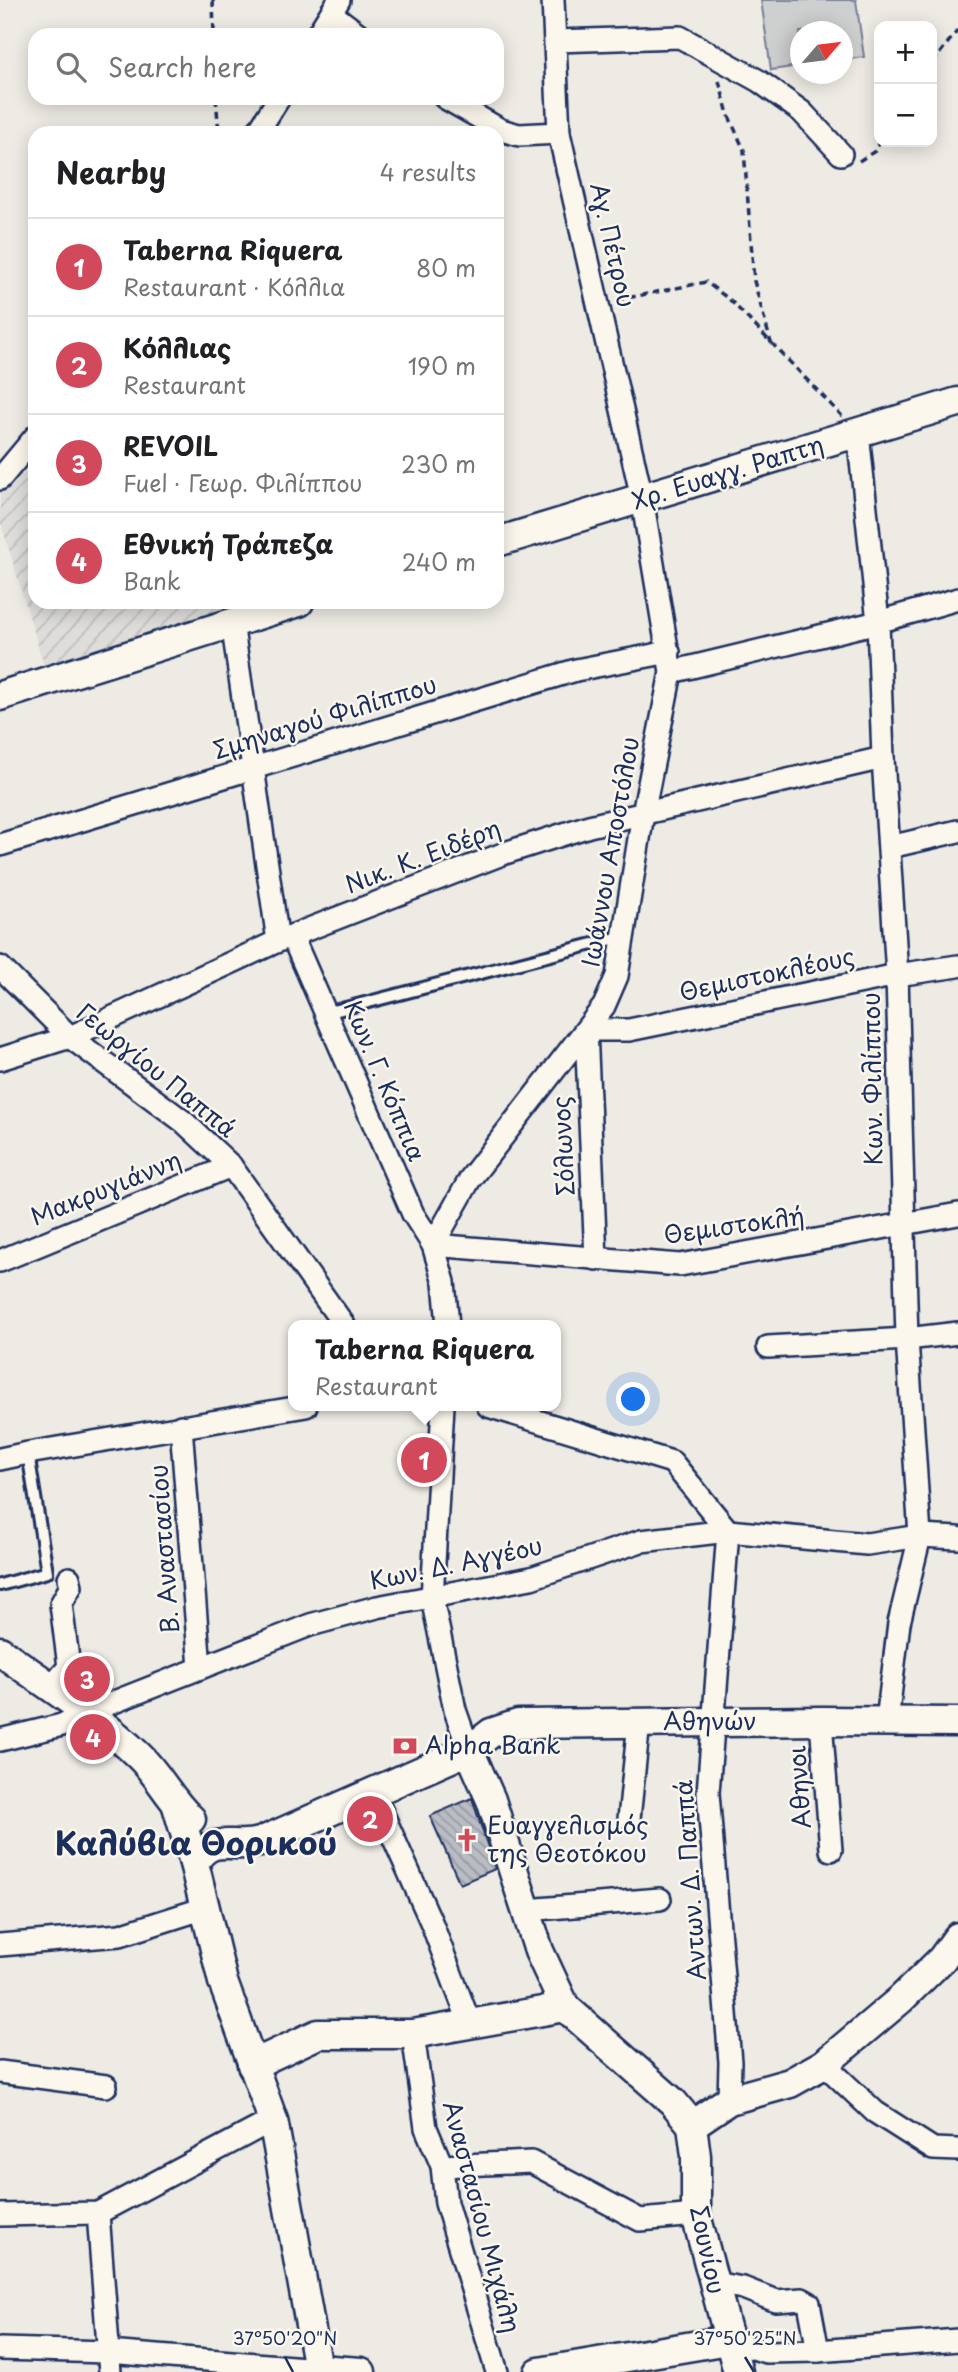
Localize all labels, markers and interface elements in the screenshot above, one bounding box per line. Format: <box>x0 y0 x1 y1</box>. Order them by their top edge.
north arrow <box>790 21 853 84</box>
map controls <box>874 21 937 147</box>
button: + <box>874 21 937 84</box>
search box <box>28 28 504 105</box>
text: Search here <box>108 47 257 86</box>
icon: search <box>52 48 90 86</box>
button: − <box>874 84 937 147</box>
text: Nearby <box>56 149 166 194</box>
text: 4 results <box>380 154 476 189</box>
street label: Αγ. Πέτρου <box>582 178 646 311</box>
text: Taberna Riquera <box>123 230 343 269</box>
text: 1 <box>74 250 85 285</box>
text: 80 m <box>416 250 476 285</box>
text: Restaurant · Κόλλια <box>123 269 345 304</box>
text: Κόλλιας <box>123 328 231 367</box>
text: 2 <box>71 348 87 383</box>
text: 190 m <box>408 348 476 383</box>
text: Restaurant <box>123 367 246 402</box>
street label: Χρ. Ευαγγ. Ραπτη <box>627 425 828 517</box>
text: REVOIL <box>123 426 218 465</box>
text: 3 <box>71 446 87 481</box>
text: 230 m <box>401 446 476 481</box>
text: Fuel · Γεωρ. Φιλίππου <box>123 465 362 500</box>
text: Εθνική Τράπεζα <box>123 524 333 563</box>
text: 4 <box>71 544 87 579</box>
text: 240 m <box>402 544 476 579</box>
text: Bank <box>123 563 181 598</box>
street label: Σμηναγού Φιλίππου <box>208 665 441 767</box>
street label: Ιωάννου Αποστόλου <box>571 734 647 970</box>
street label: Νικ. Κ. Ειδέρη <box>339 809 505 901</box>
street label: Θεμιστοκλέους <box>676 937 857 1009</box>
street label: Κων. Φιλίππου <box>851 992 891 1166</box>
street label: Γεωργίου Παππά <box>70 994 245 1145</box>
street label: Κων. Γ. Κόππια <box>336 994 436 1167</box>
street label: Σόλωνος <box>541 1095 583 1197</box>
street label: Μακρυγιάννη <box>24 1141 186 1234</box>
street label: Θεμιστοκλή <box>661 1196 806 1252</box>
popup <box>288 1320 561 1411</box>
text: Taberna Riquera <box>315 1329 534 1368</box>
text: Restaurant <box>315 1368 438 1403</box>
your location <box>616 1382 650 1416</box>
pin: 1 <box>401 1434 447 1486</box>
street label: Β. Αναστασίου <box>139 1463 187 1635</box>
street label: Κων. Δ. Αγγέου <box>366 1526 545 1598</box>
pin: 3 <box>64 1653 110 1705</box>
street label: Αθηνών <box>663 1702 757 1738</box>
pin: 4 <box>70 1711 116 1763</box>
place label: Alpha Bank <box>425 1726 561 1762</box>
bank icon: Alpha Bank <box>391 1732 419 1760</box>
street label: Αθηνοι <box>777 1744 819 1830</box>
street label: Αντων. Δ. Παππά <box>664 1778 714 1982</box>
pin: 2 <box>347 1793 393 1845</box>
place label: Ευαγγελισμός της Θεοτόκου <box>487 1806 649 1870</box>
district label: Καλύβια Θορικού <box>55 1818 337 1866</box>
church icon: Ευαγγελισμός της Θεοτόκου <box>453 1826 481 1854</box>
street label: Αναστασίου Μιχάλη <box>435 2097 531 2336</box>
street label: Σουνίου <box>682 2202 736 2297</box>
text: 37°50'20"N <box>233 2324 337 2351</box>
text: 37°50'25"N <box>694 2324 796 2351</box>

